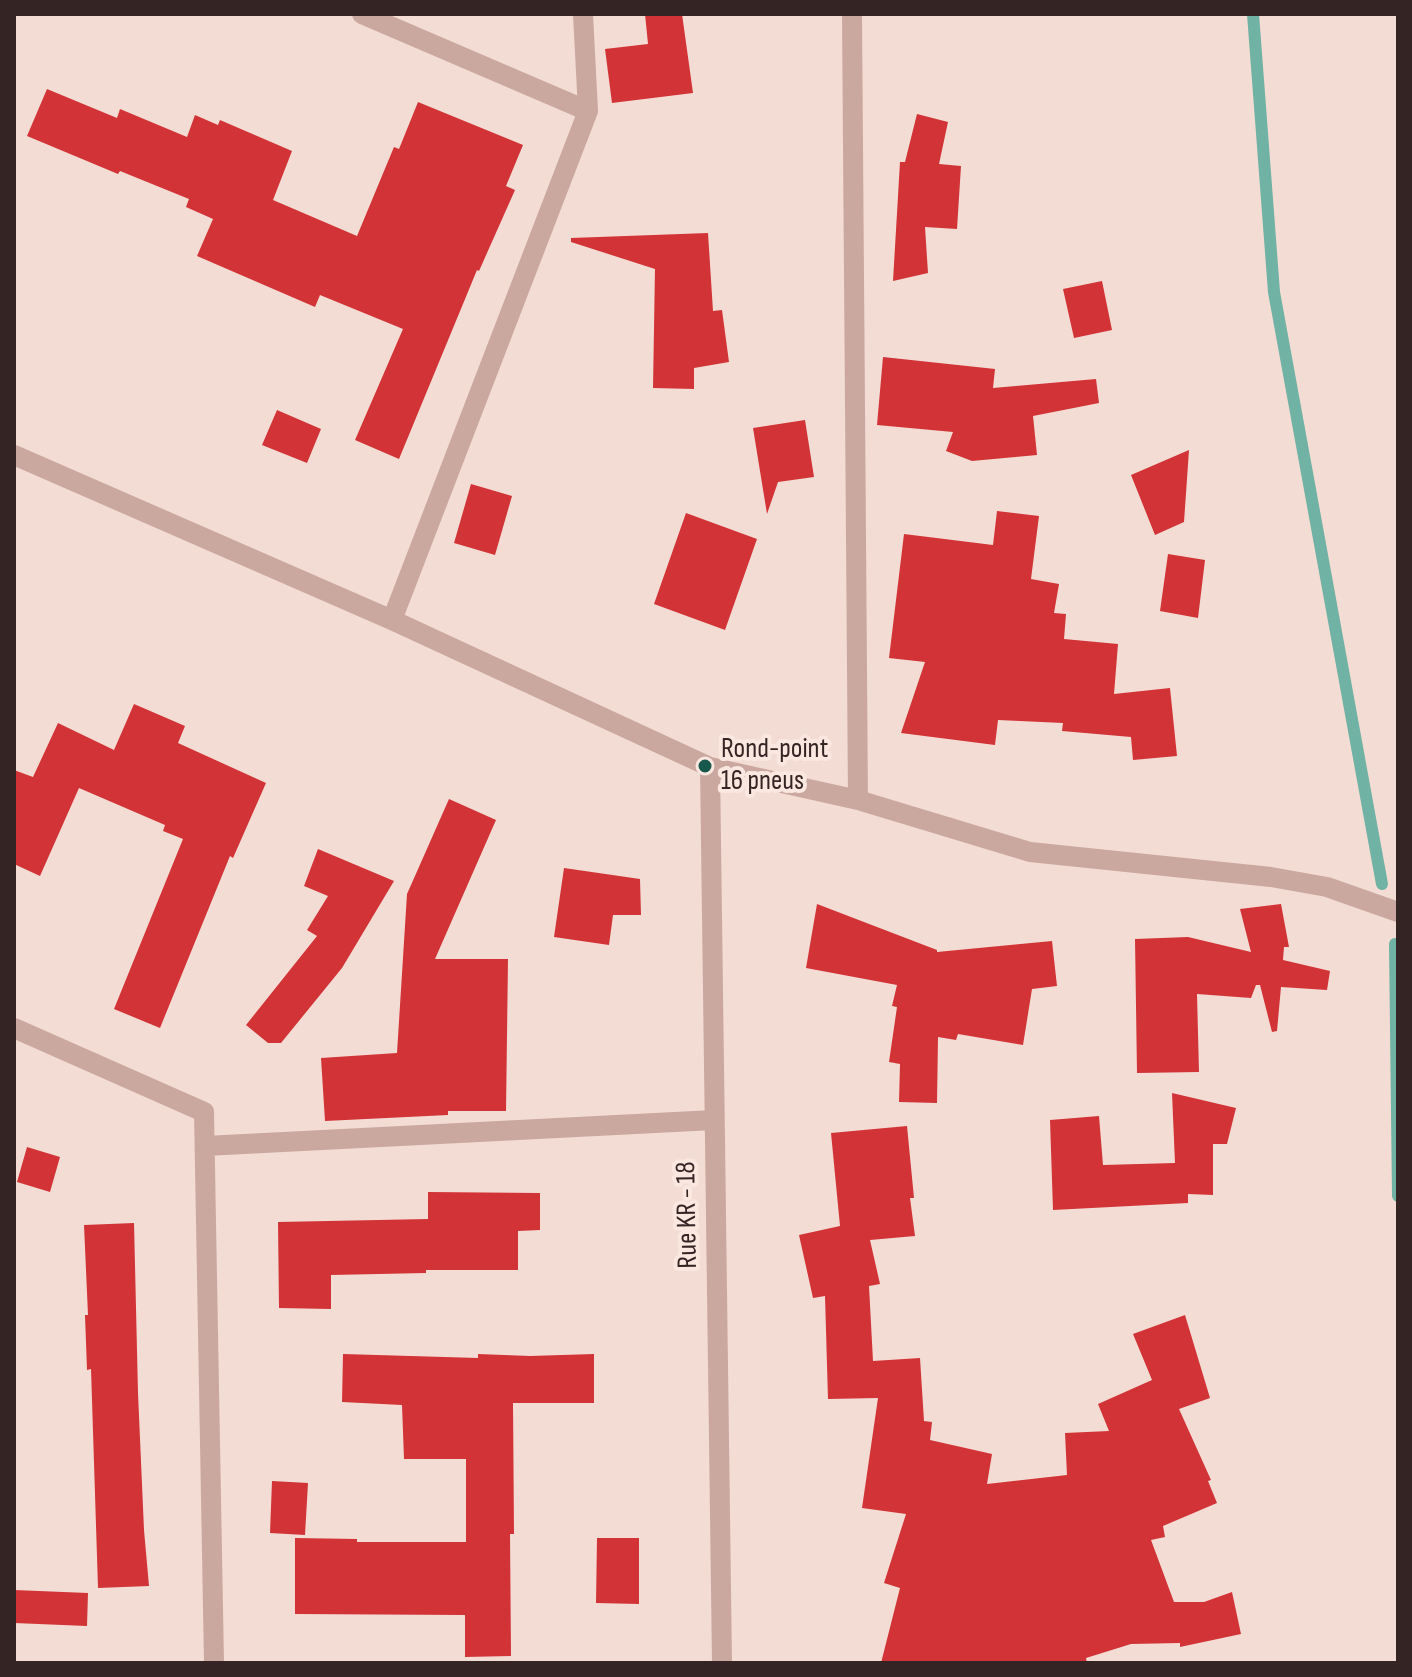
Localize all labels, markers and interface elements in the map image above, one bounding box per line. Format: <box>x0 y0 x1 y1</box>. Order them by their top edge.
place label: Rond-point 16 pneus <box>721 733 828 799</box>
marker: Rond-point 16 pneus <box>696 757 714 775</box>
street label: Rue KR - 18 <box>670 1161 706 1269</box>

